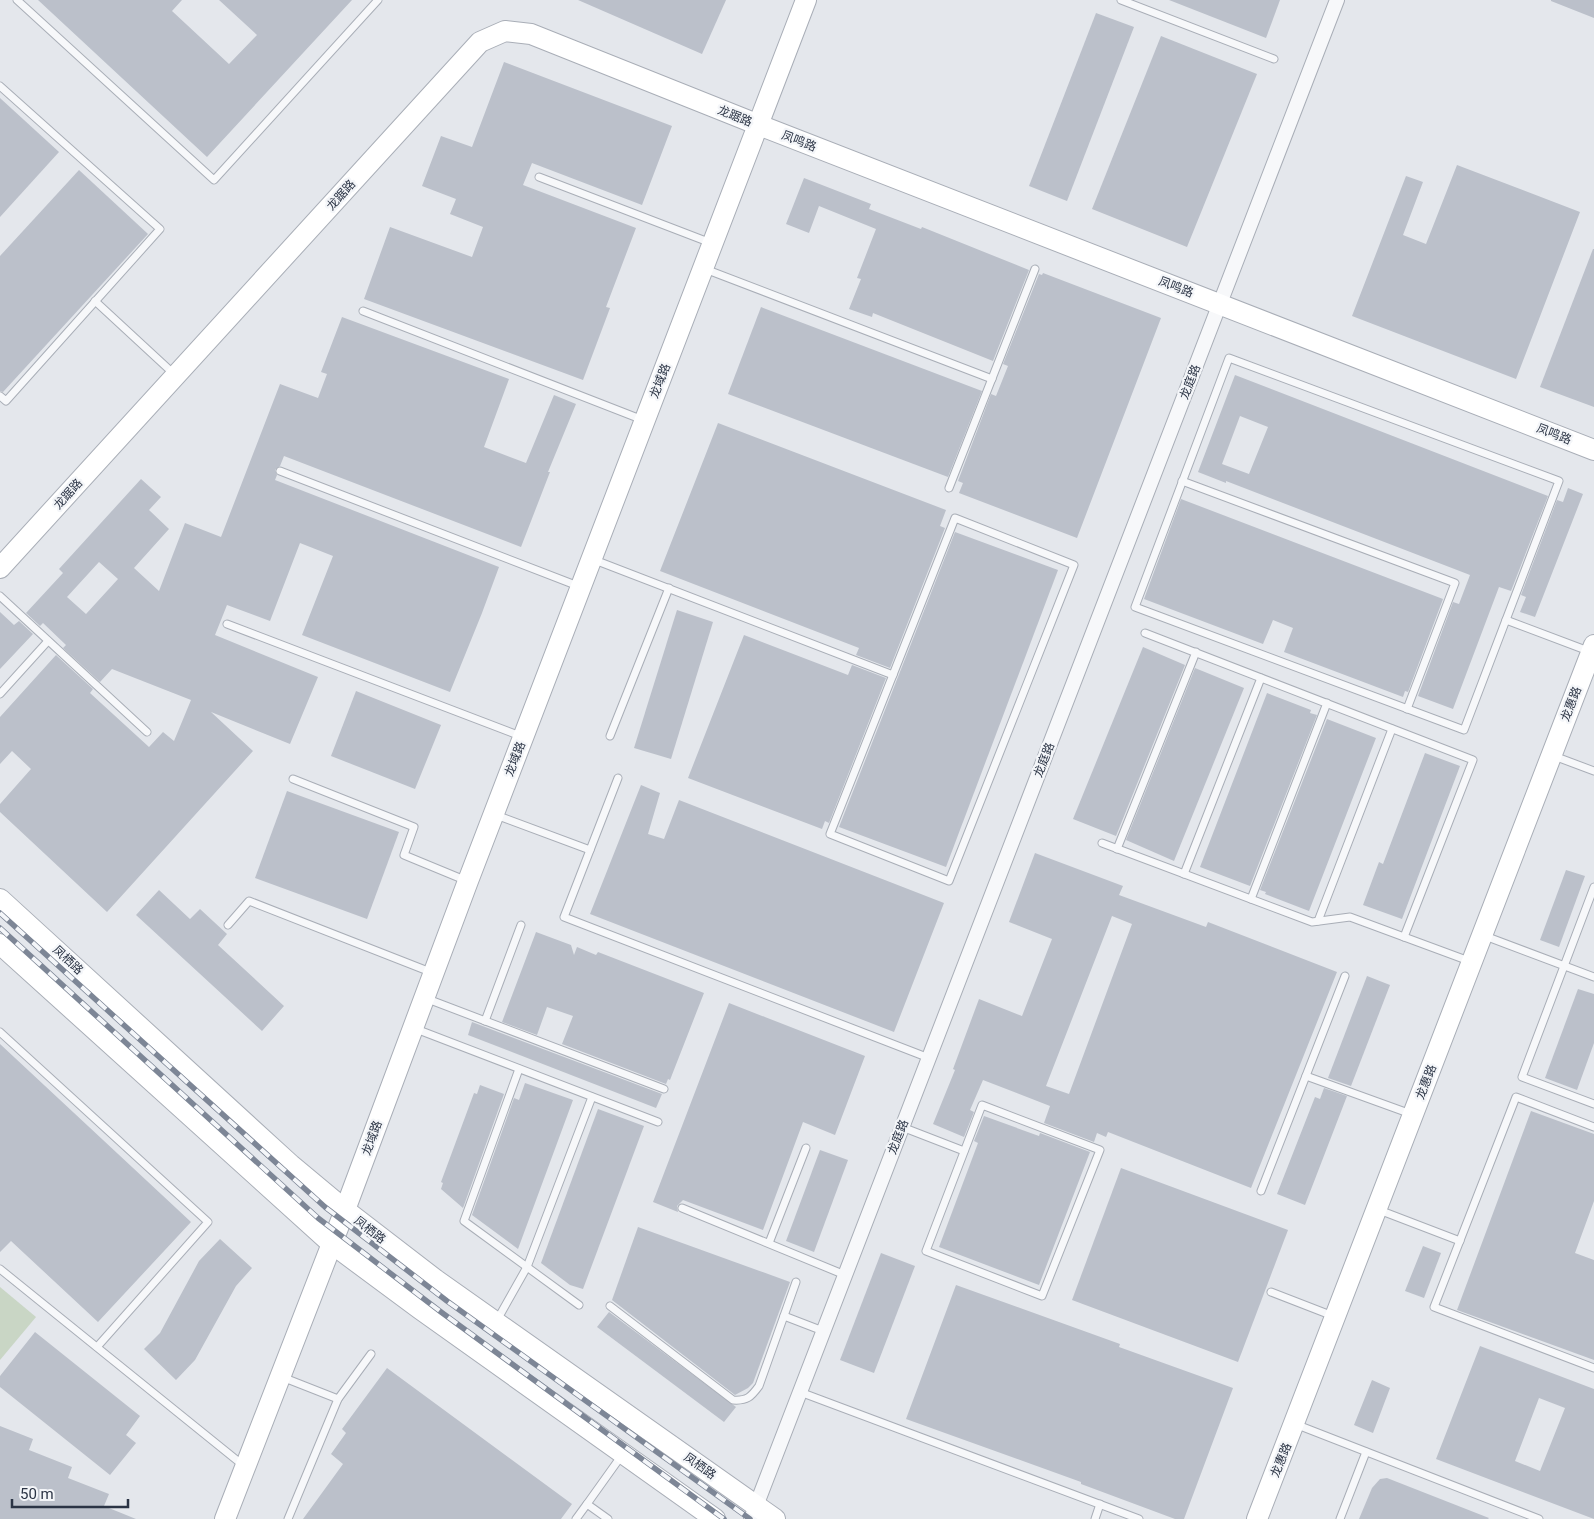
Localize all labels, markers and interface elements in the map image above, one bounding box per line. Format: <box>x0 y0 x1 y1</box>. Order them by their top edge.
street label: 龙踞路 <box>716 103 754 129</box>
street label: 凤鸣路 <box>780 128 818 154</box>
street label: 龙踞路 <box>324 177 358 213</box>
street label: 凤鸣路 <box>1157 274 1195 300</box>
street label: 龙域路 <box>647 362 673 400</box>
street label: 龙庭路 <box>1177 363 1203 401</box>
street label: 凤鸣路 <box>1535 421 1573 447</box>
street label: 龙踞路 <box>51 476 85 512</box>
street label: 龙惠路 <box>1558 685 1584 723</box>
street label: 龙域路 <box>502 740 528 778</box>
street label: 龙庭路 <box>1031 741 1057 779</box>
street label: 凤栖路 <box>50 943 86 977</box>
street label: 龙惠路 <box>1413 1063 1439 1101</box>
street label: 龙庭路 <box>885 1118 911 1156</box>
street label: 龙域路 <box>359 1119 385 1157</box>
street label: 凤栖路 <box>352 1213 388 1247</box>
street label: 龙惠路 <box>1268 1441 1294 1479</box>
street label: 凤栖路 <box>681 1450 719 1482</box>
scale bar <box>12 1476 129 1508</box>
text: 50 m <box>20 1485 54 1503</box>

